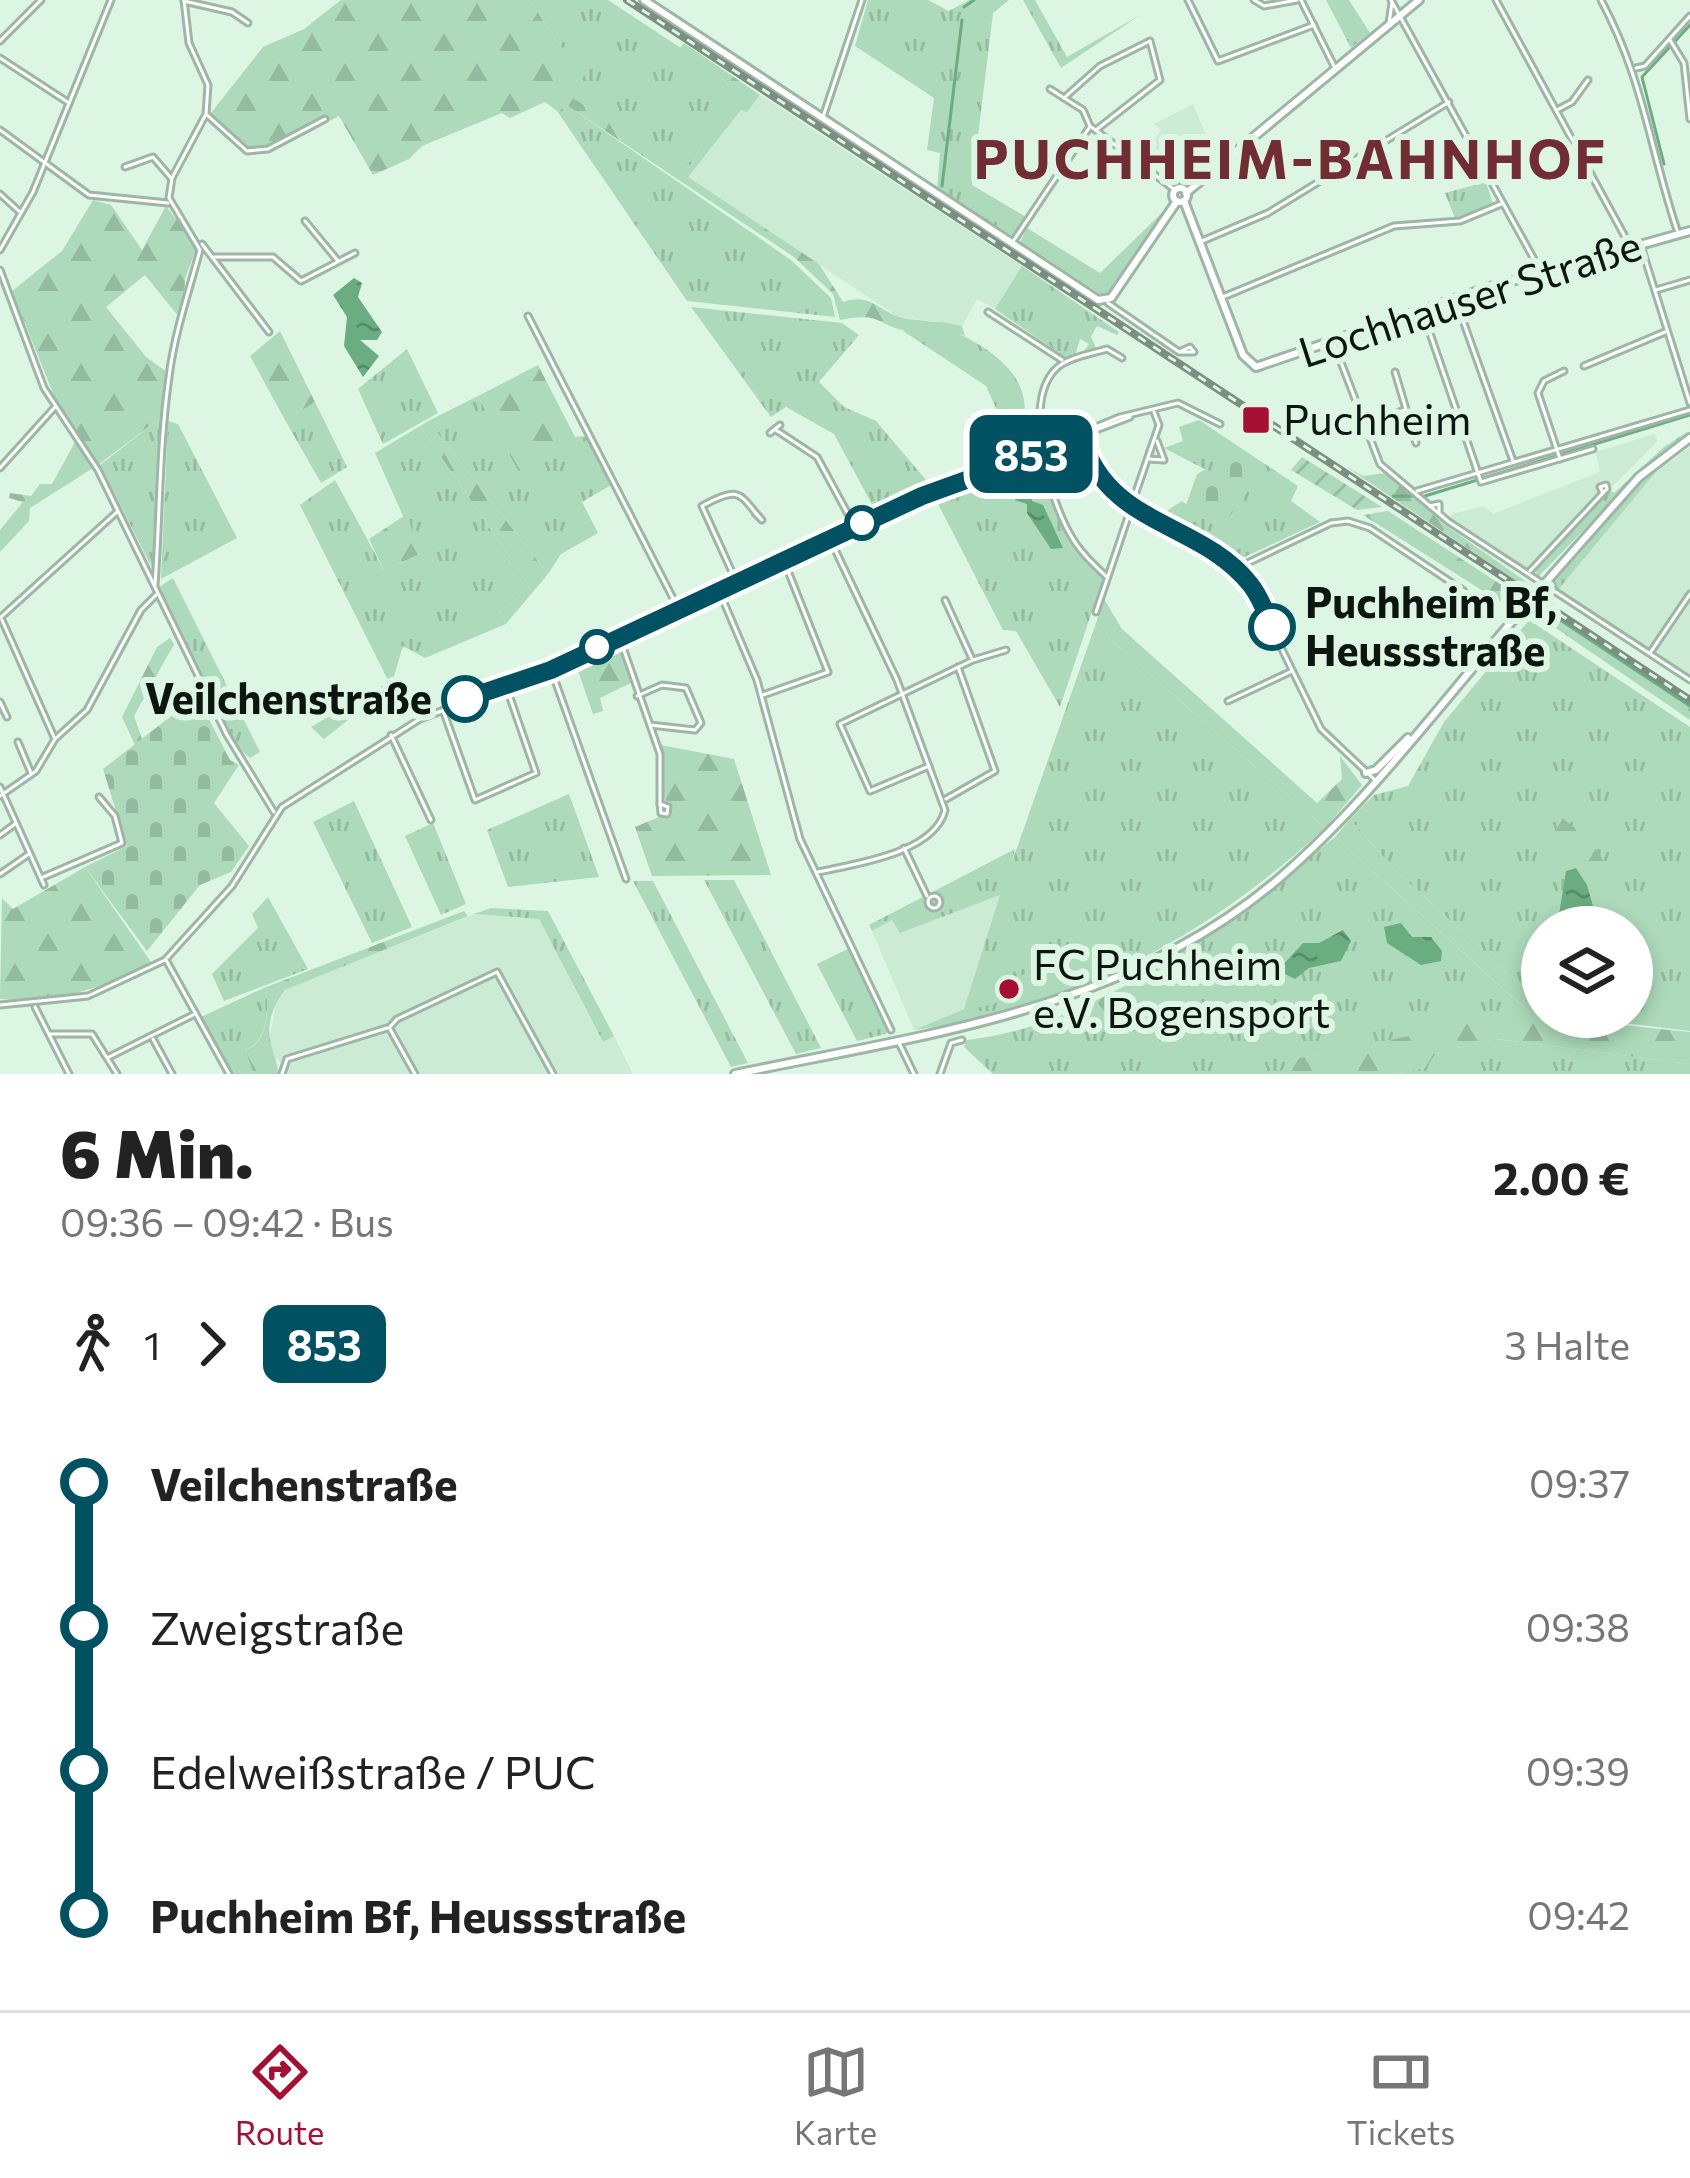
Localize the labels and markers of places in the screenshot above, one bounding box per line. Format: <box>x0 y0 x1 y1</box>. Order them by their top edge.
place label: Puchheim <box>1283 392 1471 444</box>
marker: Puchheim <box>1240 404 1272 436</box>
unlabelled marker <box>846 507 878 539</box>
place label: Puchheim Bf, Heussstraße <box>1305 575 1557 675</box>
marker: Puchheim Bf, Heussstraße <box>1250 605 1294 649</box>
unlabelled marker <box>581 631 613 663</box>
place label: Veilchenstraße <box>145 671 432 723</box>
marker: Veilchenstraße <box>443 677 487 721</box>
place label: FC Puchheim e.V. Bogensport <box>1033 937 1330 1037</box>
marker: FC Puchheim e.V. Bogensport <box>996 976 1022 1002</box>

